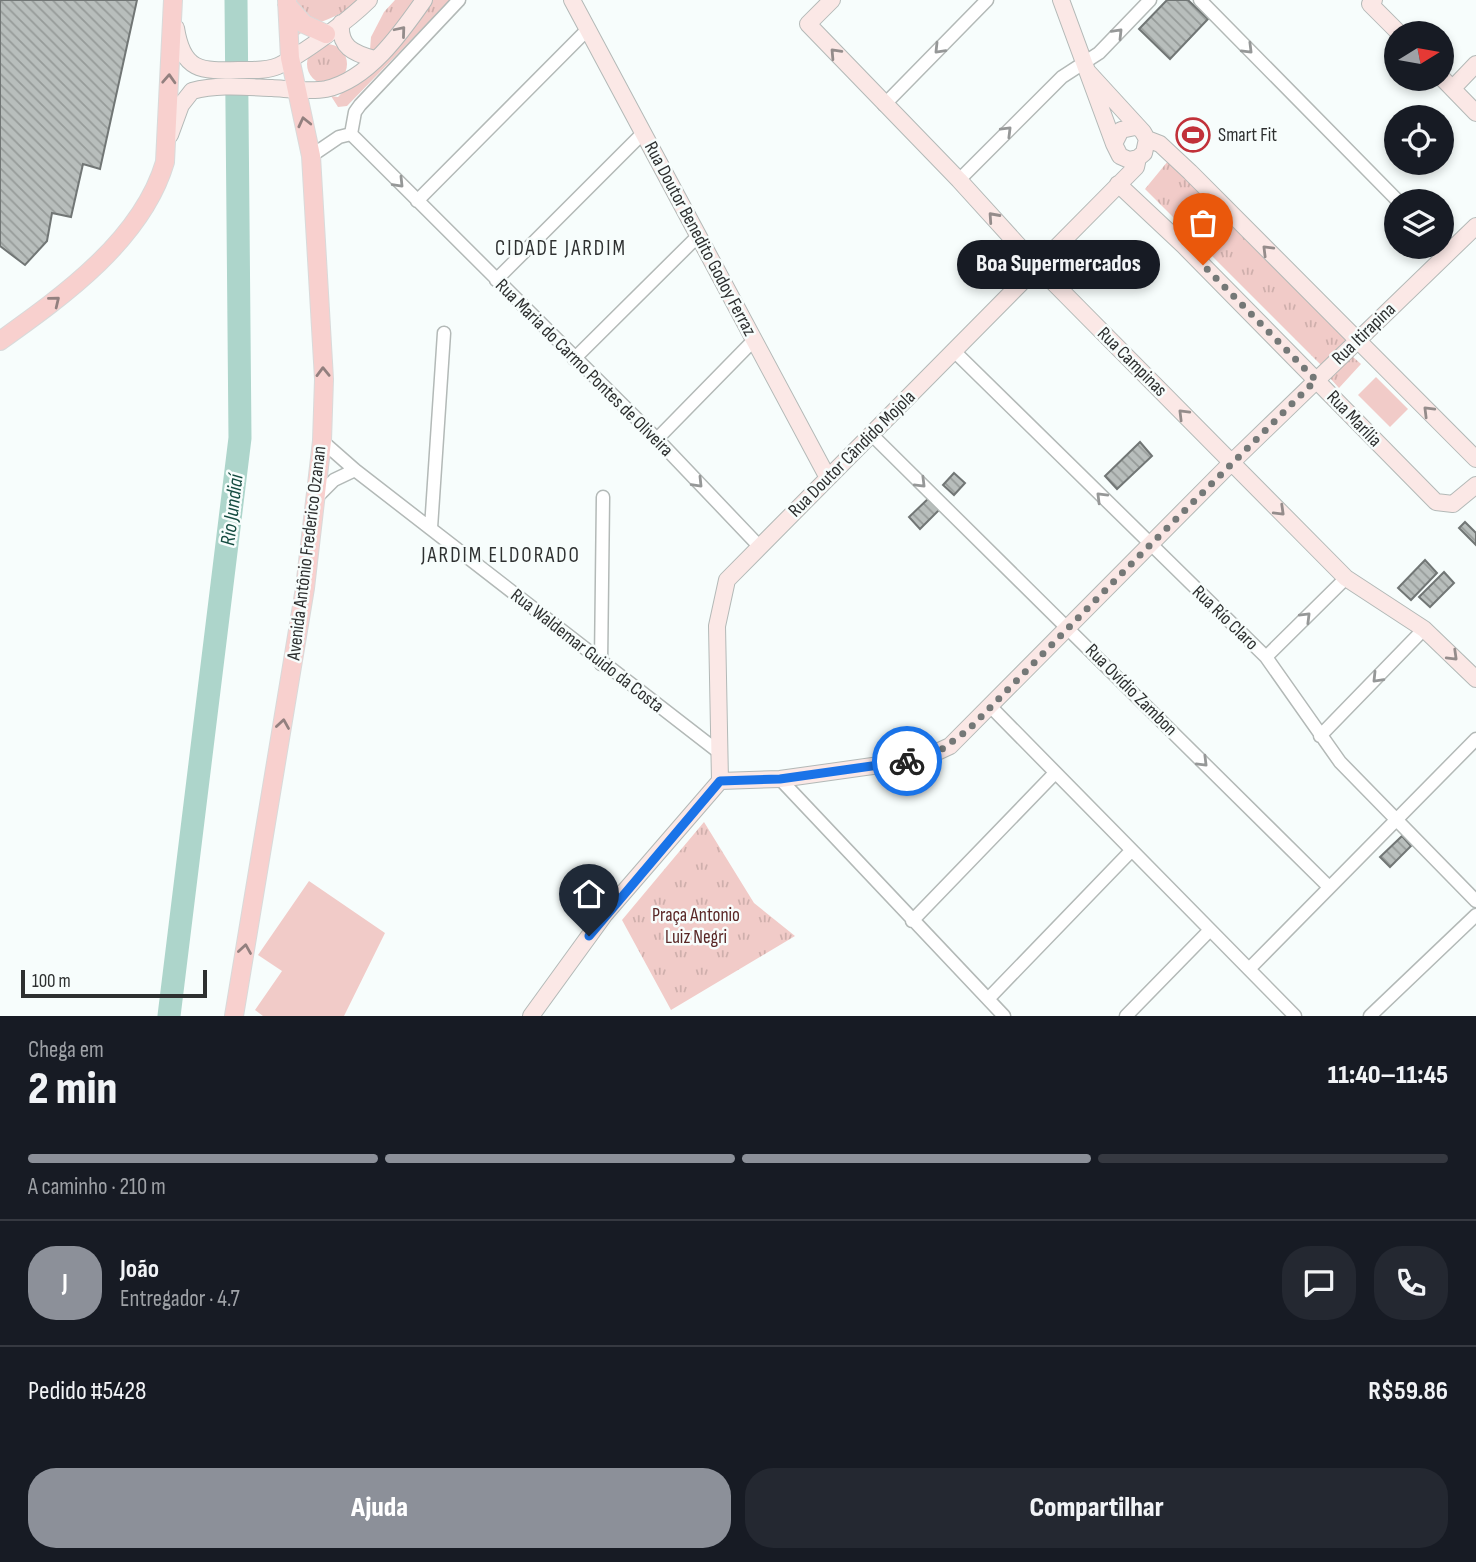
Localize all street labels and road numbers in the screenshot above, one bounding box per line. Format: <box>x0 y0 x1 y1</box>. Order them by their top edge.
street label: Rua Doutor Benedito Godoy Ferraz <box>639 138 761 340</box>
street label: Rua Maria do Carmo Pontes de Oliveira <box>490 274 678 462</box>
street label: Rua Itirapina <box>1327 298 1401 370</box>
street label: Rua Campinas <box>1092 322 1172 402</box>
street label: Rua Doutor Cândido Mojola <box>784 386 920 522</box>
street label: Rua Marília <box>1322 386 1386 452</box>
street label: Avenida Antônio Frederico Ozanan <box>282 445 332 662</box>
street label: Rua Río Claro <box>1187 581 1263 655</box>
street label: Rua Waldemar Guido da Costa <box>506 584 668 718</box>
street label: Rua Ovídio Zambon <box>1080 639 1182 741</box>

